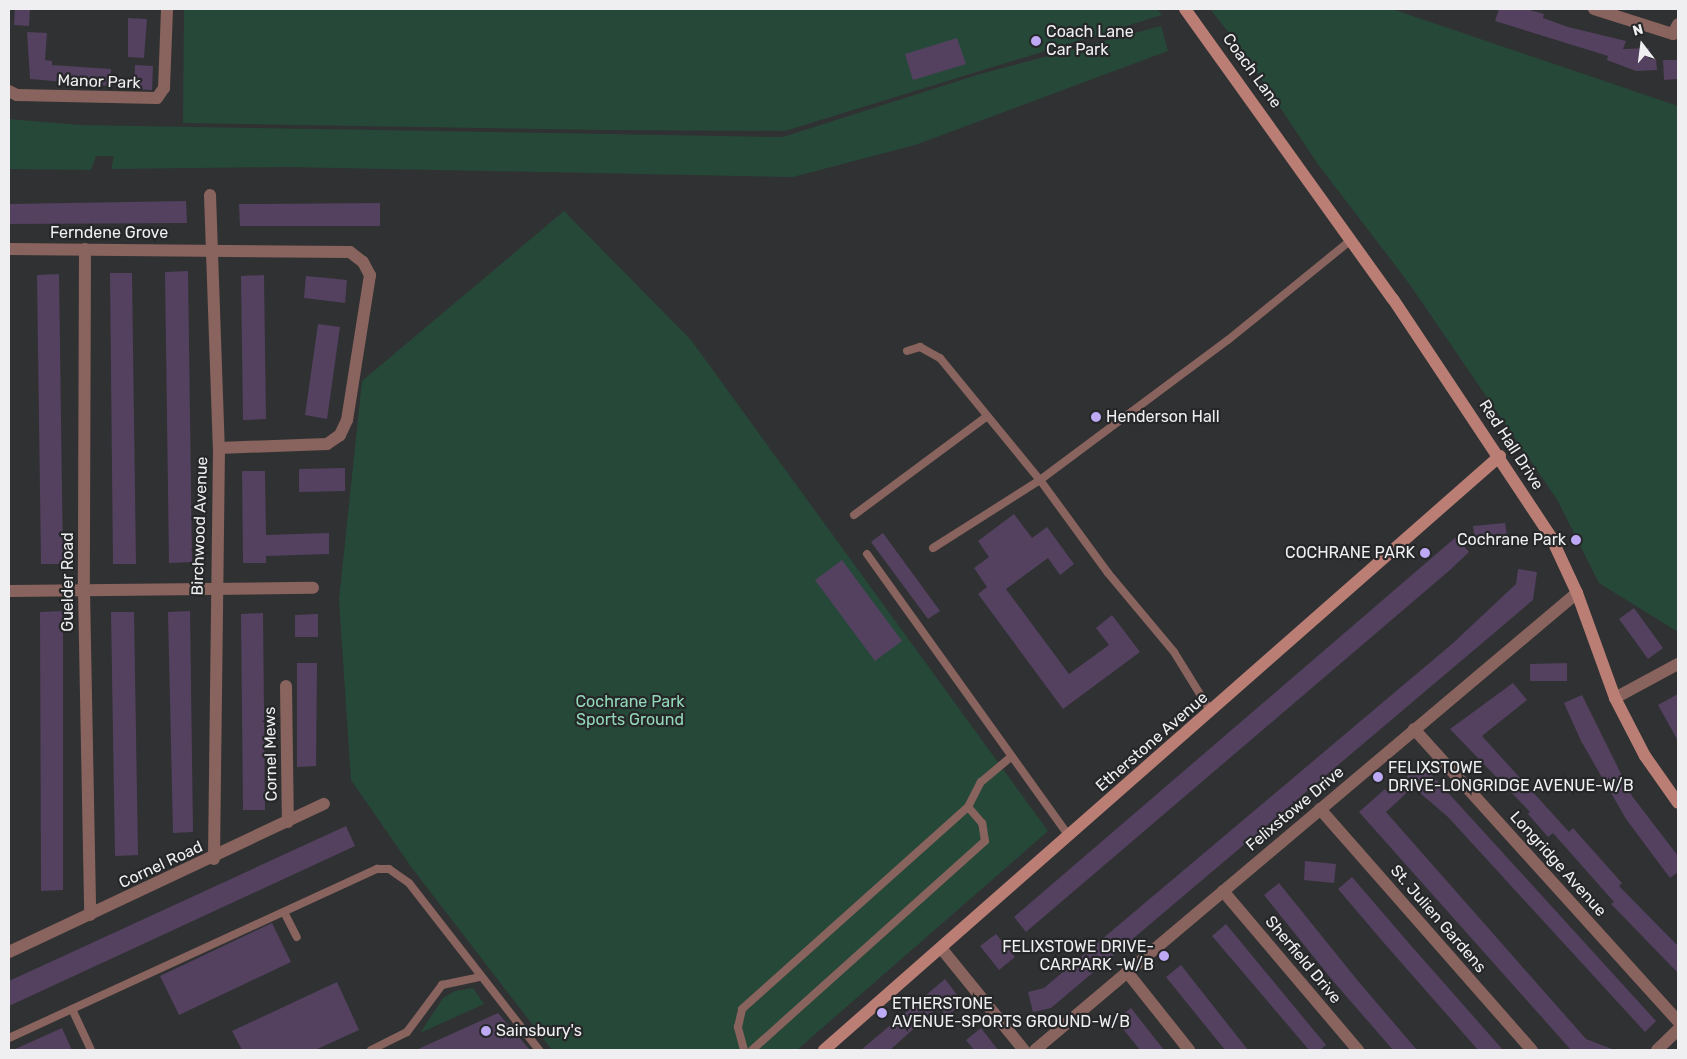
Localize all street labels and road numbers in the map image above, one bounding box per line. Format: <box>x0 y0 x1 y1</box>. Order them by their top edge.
street label: Coach Lane <box>1218 30 1286 112</box>
street label: Manor Park <box>57 71 141 93</box>
street label: Ferndene Grove <box>50 223 168 243</box>
street label: Red Hall Drive <box>1475 396 1547 494</box>
street label: Birchwood Avenue <box>188 456 212 596</box>
street label: Guelder Road <box>58 532 78 632</box>
street label: Etherstone Avenue <box>1092 688 1212 796</box>
street label: Cornel Mews <box>261 707 281 801</box>
street label: Felixstowe Drive <box>1242 762 1348 856</box>
street label: Longridge Avenue <box>1506 807 1610 921</box>
street label: Cornel Road <box>116 837 206 893</box>
street label: St. Julien Gardens <box>1386 861 1490 977</box>
street label: Sherfield Drive <box>1261 912 1345 1008</box>

